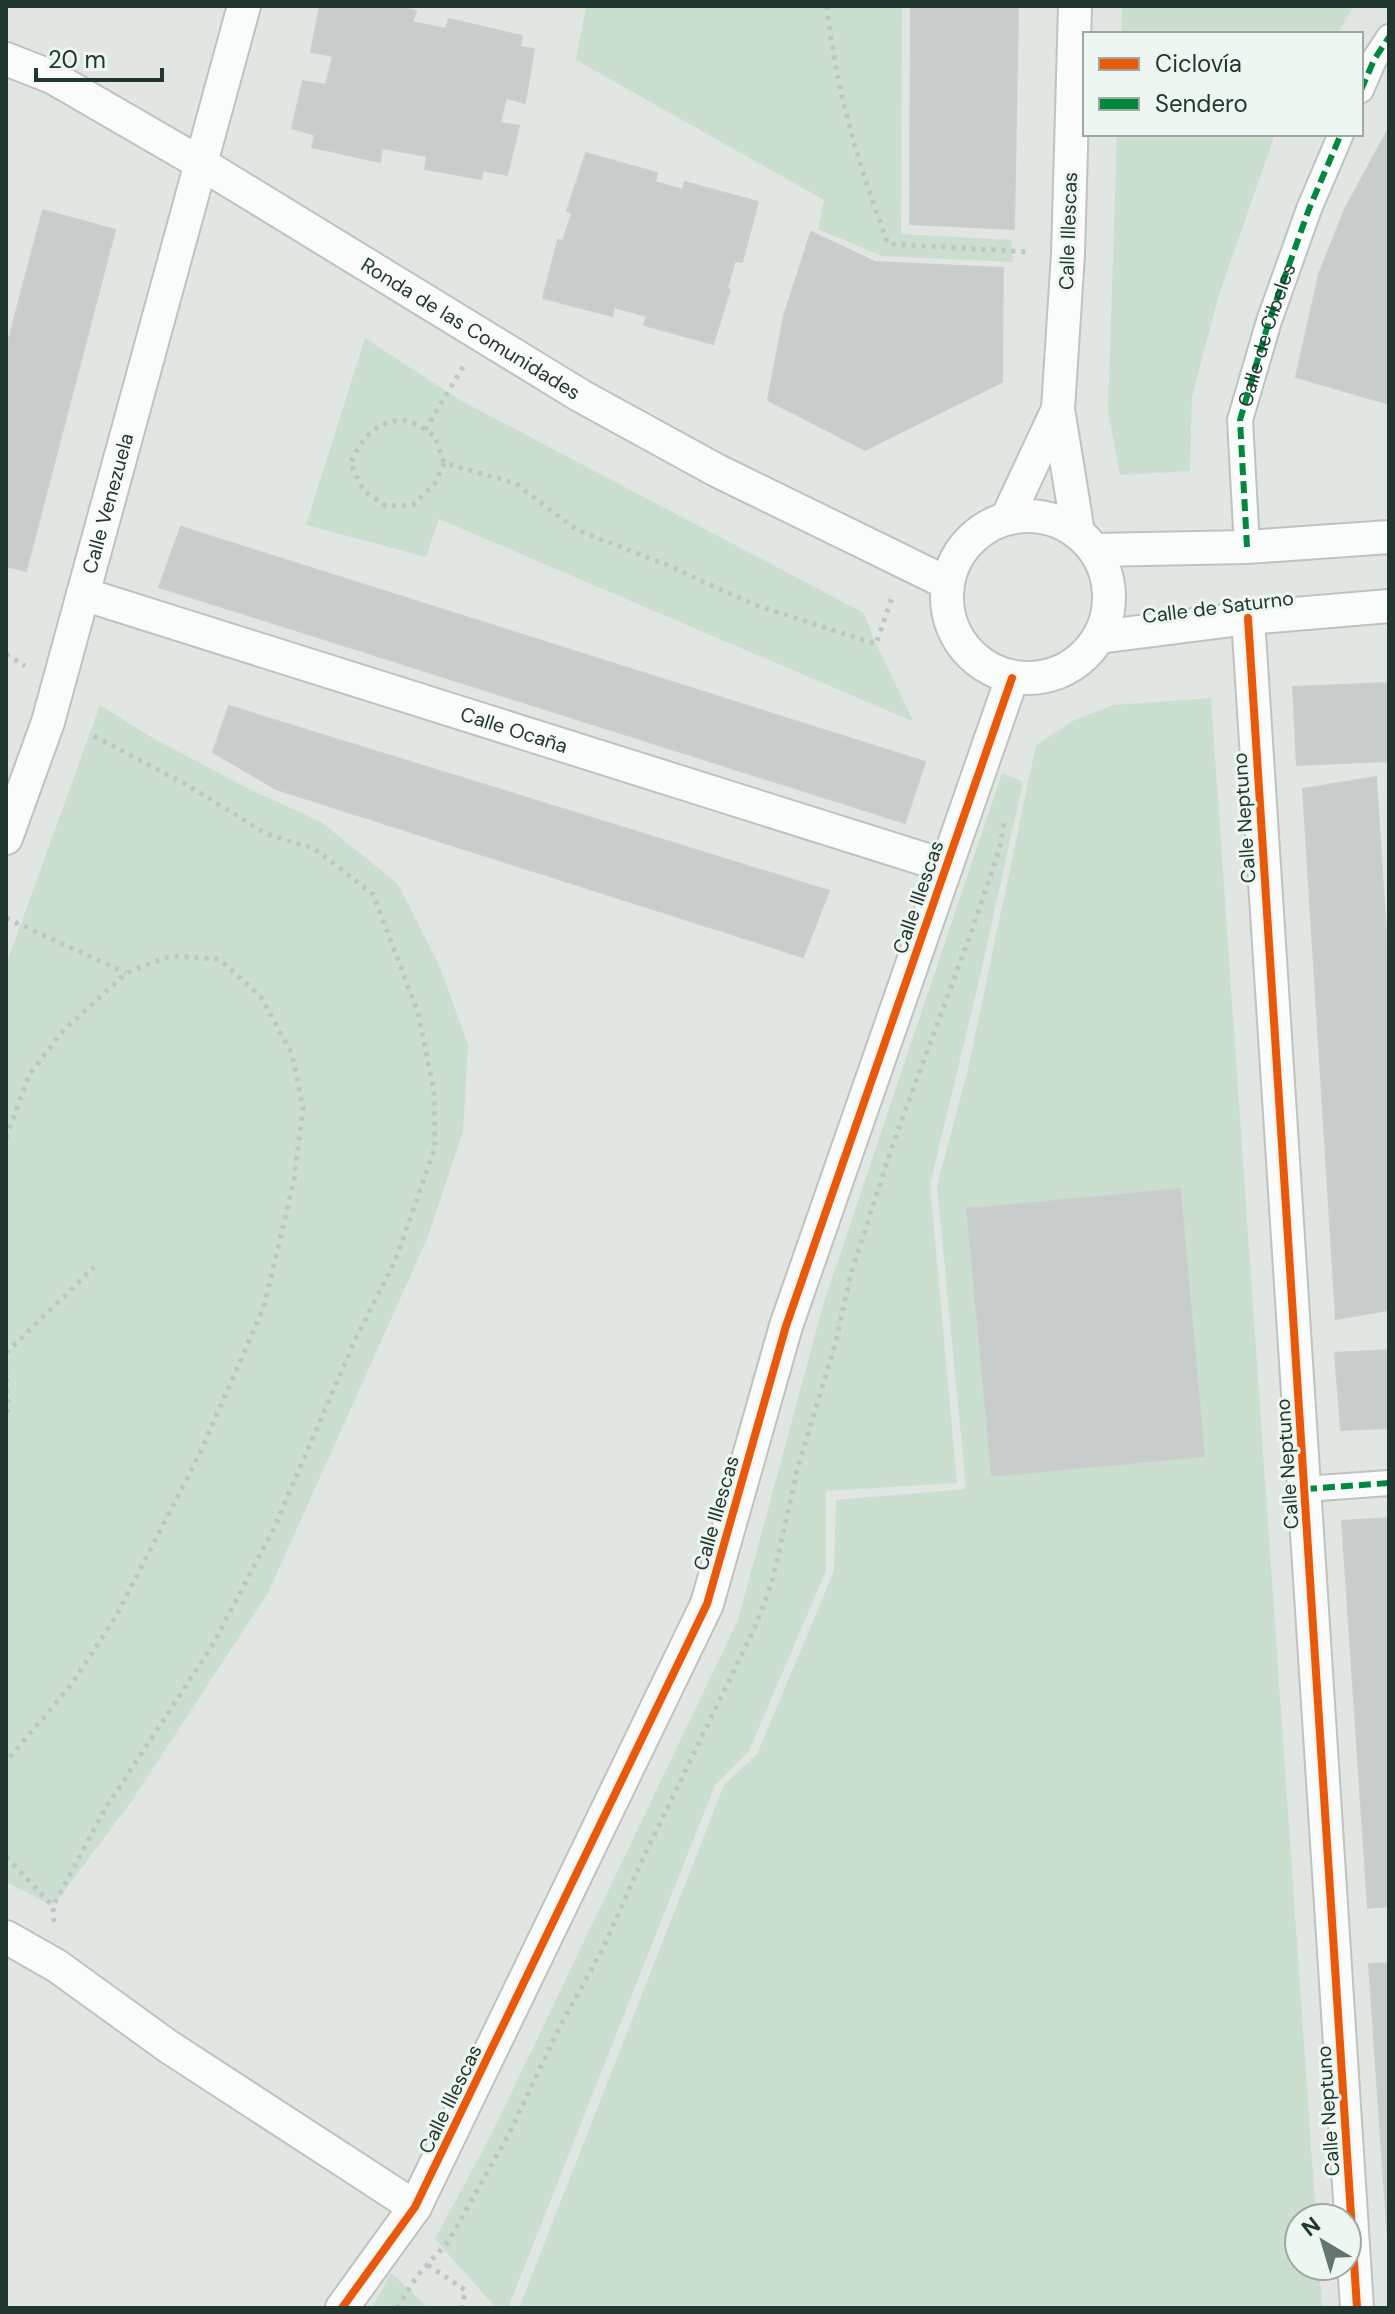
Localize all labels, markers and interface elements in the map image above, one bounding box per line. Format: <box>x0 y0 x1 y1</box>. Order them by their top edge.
scale bar <box>36 32 162 82</box>
legend <box>1083 32 1363 136</box>
text: 20 m <box>48 44 106 75</box>
text: Ciclovía <box>1155 48 1242 79</box>
text: Sendero <box>1155 88 1248 119</box>
street label: Calle Illescas <box>1053 171 1083 291</box>
street label: Ronda de las Comunidades <box>356 252 585 406</box>
street label: Calle de Cibeles <box>1232 260 1301 410</box>
street label: Calle Venezuela <box>76 430 139 577</box>
street label: Calle de Saturno <box>1141 585 1295 629</box>
street label: Calle Ocaña <box>457 701 571 759</box>
street label: Calle Neptuno <box>1226 752 1262 884</box>
street label: Calle Illescas <box>886 837 950 957</box>
street label: Calle Neptuno <box>1269 1398 1305 1530</box>
street label: Calle Illescas <box>687 1453 745 1573</box>
street label: Calle Illescas <box>412 2040 488 2158</box>
street label: Calle Neptuno <box>1310 2045 1346 2177</box>
north arrow <box>1283 2202 1363 2282</box>
text: N <box>1296 2210 1326 2243</box>

